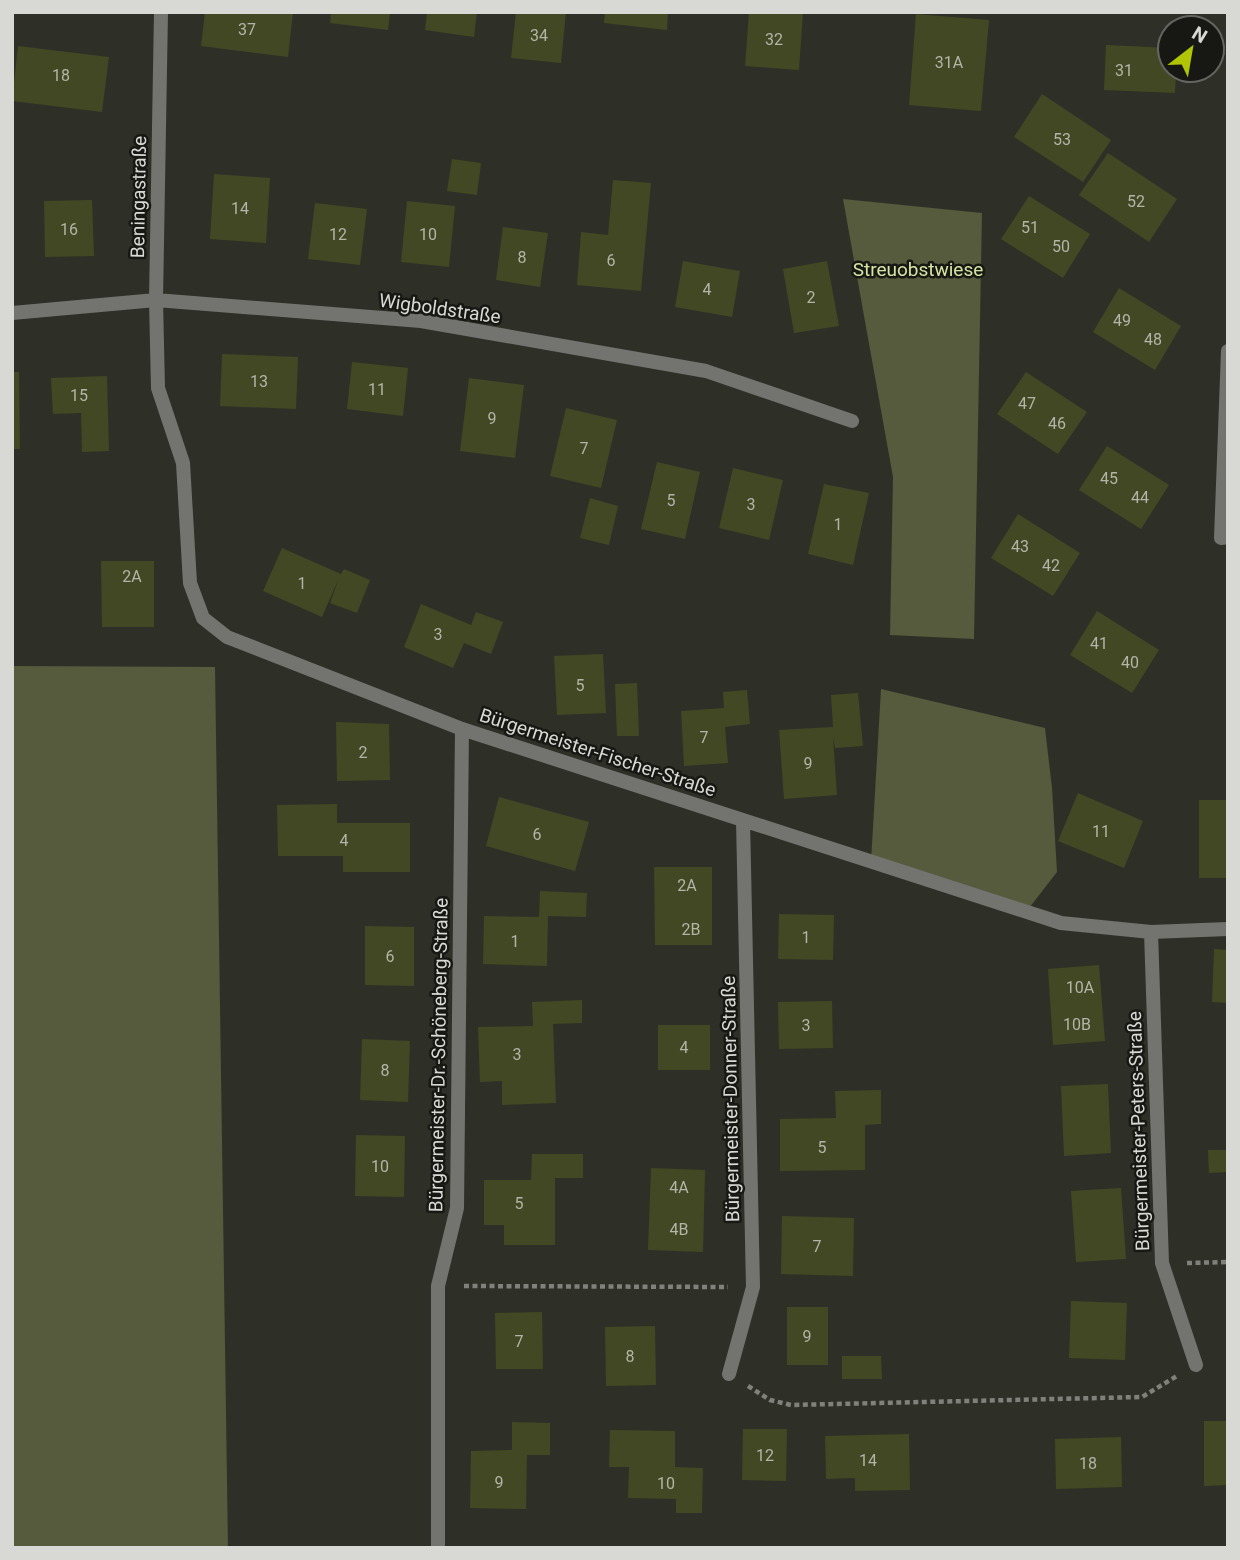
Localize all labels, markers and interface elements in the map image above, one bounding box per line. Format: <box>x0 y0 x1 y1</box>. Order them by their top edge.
north arrow <box>1156 14 1226 84</box>
house number: 37 <box>238 20 256 39</box>
text: N <box>1188 22 1211 48</box>
house number: 34 <box>530 26 548 45</box>
house number: 32 <box>765 30 783 49</box>
house number: 31A <box>935 53 964 72</box>
house number: 31 <box>1115 61 1133 80</box>
house number: 18 <box>52 66 70 85</box>
house number: 53 <box>1053 130 1071 149</box>
street label: Beningastraße <box>126 136 151 258</box>
house number: 52 <box>1127 192 1145 211</box>
house number: 14 <box>231 199 249 218</box>
house number: 51 <box>1021 218 1039 237</box>
house number: 16 <box>60 220 78 239</box>
house number: 12 <box>329 225 347 244</box>
house number: 10 <box>419 225 437 244</box>
house number: 50 <box>1052 237 1070 256</box>
house number: 8 <box>518 248 527 267</box>
house number: 6 <box>607 251 616 270</box>
park label: Streuobstwiese <box>853 258 983 281</box>
house number: 4 <box>703 280 712 299</box>
house number: 2 <box>807 288 816 307</box>
street label: Wigboldstraße <box>378 289 502 328</box>
house number: 49 <box>1113 311 1131 330</box>
house number: 48 <box>1144 330 1162 349</box>
house number: 13 <box>250 372 268 391</box>
house number: 11 <box>368 380 386 399</box>
house number: 15 <box>70 386 88 405</box>
house number: 47 <box>1018 394 1036 413</box>
house number: 9 <box>488 409 497 428</box>
house number: 46 <box>1048 414 1066 433</box>
house number: 7 <box>580 439 589 458</box>
house number: 45 <box>1100 469 1118 488</box>
house number: 44 <box>1131 488 1149 507</box>
house number: 5 <box>667 491 676 510</box>
house number: 3 <box>747 495 756 514</box>
house number: 1 <box>834 515 843 534</box>
house number: 43 <box>1011 537 1029 556</box>
house number: 42 <box>1042 556 1060 575</box>
house number: 2A <box>122 567 142 586</box>
house number: 1 <box>298 574 307 593</box>
house number: 3 <box>434 625 443 644</box>
house number: 41 <box>1090 634 1108 653</box>
house number: 40 <box>1121 653 1139 672</box>
house number: 5 <box>576 676 585 695</box>
street label: Bürgermeister-Fischer-Straße <box>477 703 719 802</box>
house number: 7 <box>700 728 709 747</box>
house number: 2 <box>359 743 368 762</box>
house number: 9 <box>804 754 813 773</box>
house number: 11 <box>1092 822 1110 841</box>
house number: 6 <box>533 825 542 844</box>
house number: 4 <box>340 831 349 850</box>
house number: 2A <box>677 876 697 895</box>
street label: Bürgermeister-Dr.-Schöneberg-Straße <box>424 898 453 1212</box>
house number: 2B <box>682 920 701 939</box>
house number: 1 <box>802 928 811 947</box>
house number: 1 <box>511 932 520 951</box>
house number: 6 <box>386 947 395 966</box>
street label: Bürgermeister-Donner-Straße <box>717 976 744 1222</box>
house number: 10A <box>1066 978 1095 997</box>
street label: Bürgermeister-Peters-Straße <box>1123 1011 1154 1251</box>
house number: 10B <box>1063 1015 1091 1034</box>
house number: 3 <box>802 1016 811 1035</box>
house number: 4 <box>680 1038 689 1057</box>
house number: 3 <box>513 1045 522 1064</box>
house number: 8 <box>381 1061 390 1080</box>
house number: 5 <box>818 1138 827 1157</box>
house number: 10 <box>371 1157 389 1176</box>
house number: 4A <box>669 1178 689 1197</box>
house number: 5 <box>515 1194 524 1213</box>
house number: 4B <box>670 1220 689 1239</box>
house number: 7 <box>813 1237 822 1256</box>
house number: 9 <box>803 1327 812 1346</box>
house number: 7 <box>515 1332 524 1351</box>
house number: 8 <box>626 1347 635 1366</box>
house number: 12 <box>756 1446 774 1465</box>
house number: 14 <box>859 1451 877 1470</box>
house number: 18 <box>1079 1454 1097 1473</box>
house number: 9 <box>495 1473 504 1492</box>
house number: 10 <box>657 1474 675 1493</box>

